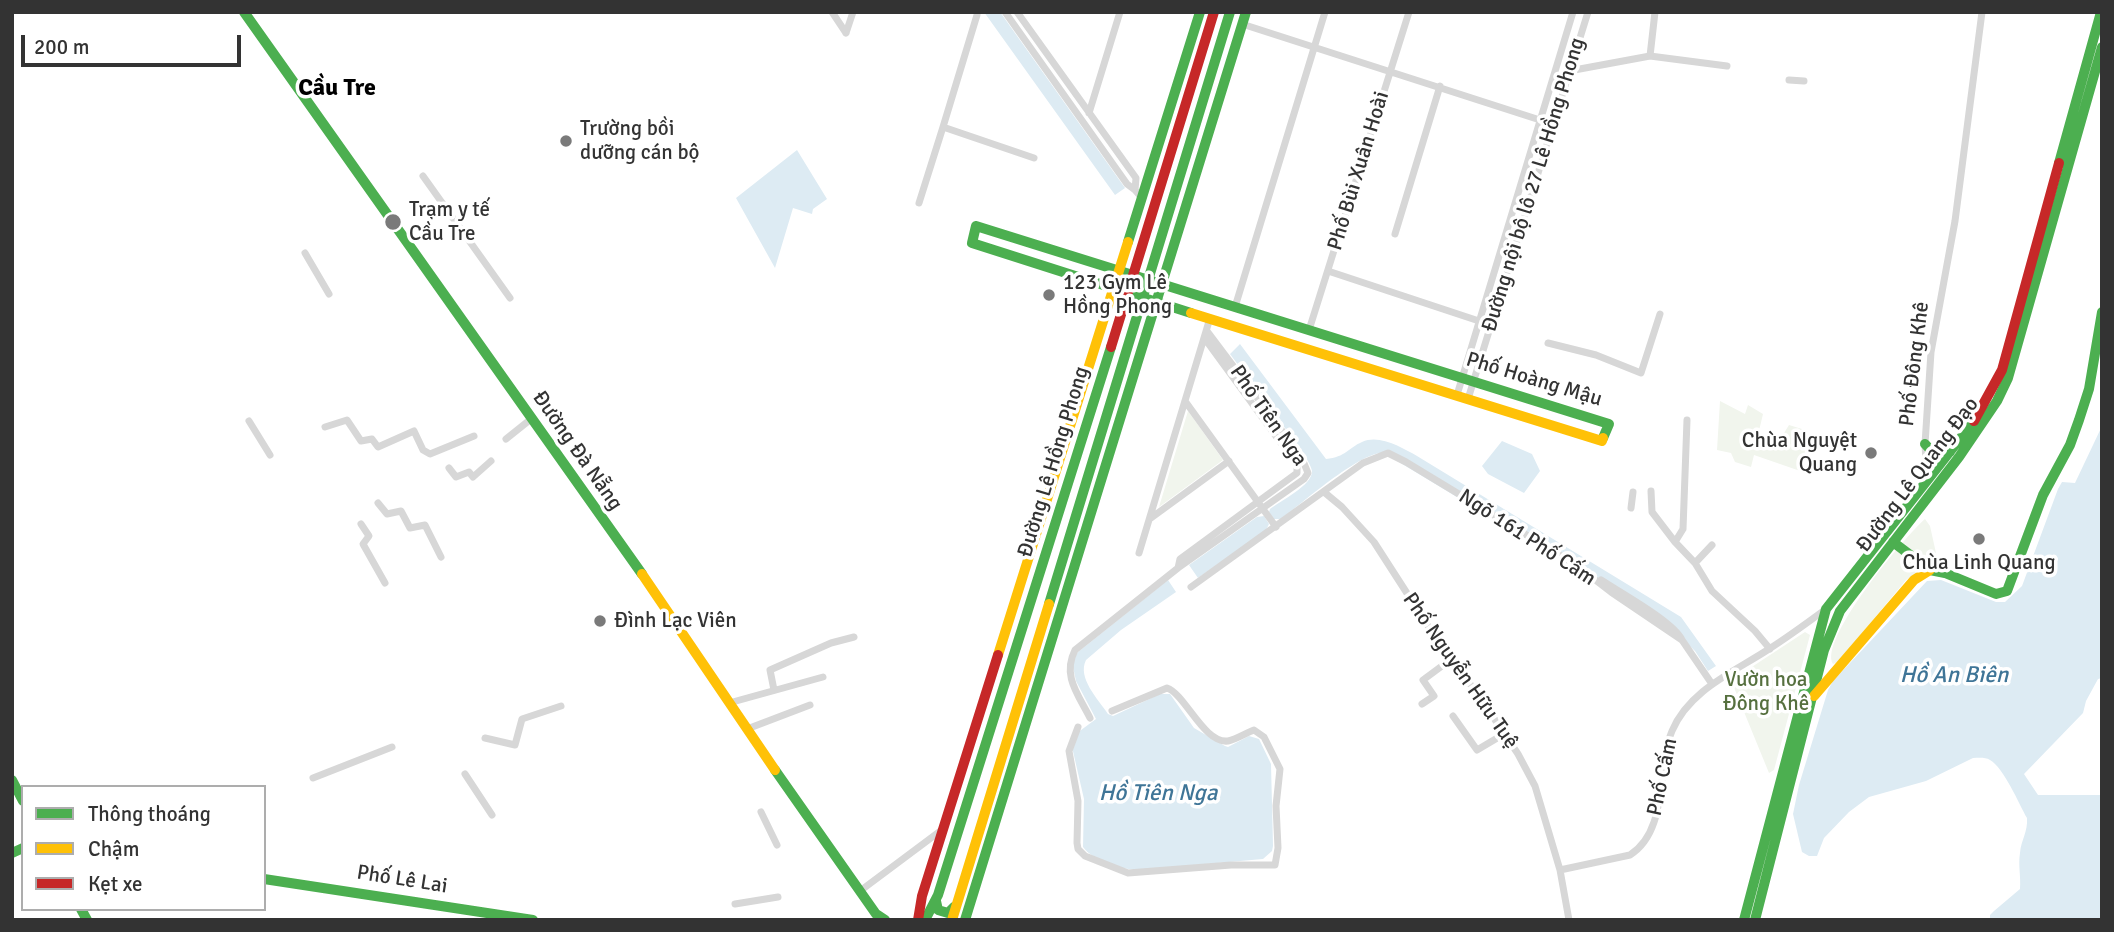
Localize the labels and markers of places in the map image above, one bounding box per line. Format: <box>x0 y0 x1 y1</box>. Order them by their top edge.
place label: Trường bồi dưỡng cán bộ <box>580 116 699 166</box>
marker: Trường bồi dưỡng cán bộ <box>558 133 574 149</box>
place label: Trạm y tế Cầu Tre <box>409 197 490 247</box>
marker: Trạm y tế Cầu Tre <box>383 212 403 232</box>
place label: 123 Gym Lê Hồng Phong <box>1063 270 1172 320</box>
marker: 123 Gym Lê Hồng Phong <box>1041 287 1057 303</box>
place label: Chùa Nguyệt Quang <box>1742 428 1857 478</box>
marker: Chùa Nguyệt Quang <box>1863 445 1879 461</box>
marker: Chùa Linh Quang <box>1971 531 1987 547</box>
place label: Chùa Linh Quang <box>1903 550 2055 576</box>
place label: Đình Lạc Viên <box>614 608 737 634</box>
marker: Đình Lạc Viên <box>592 613 608 629</box>

